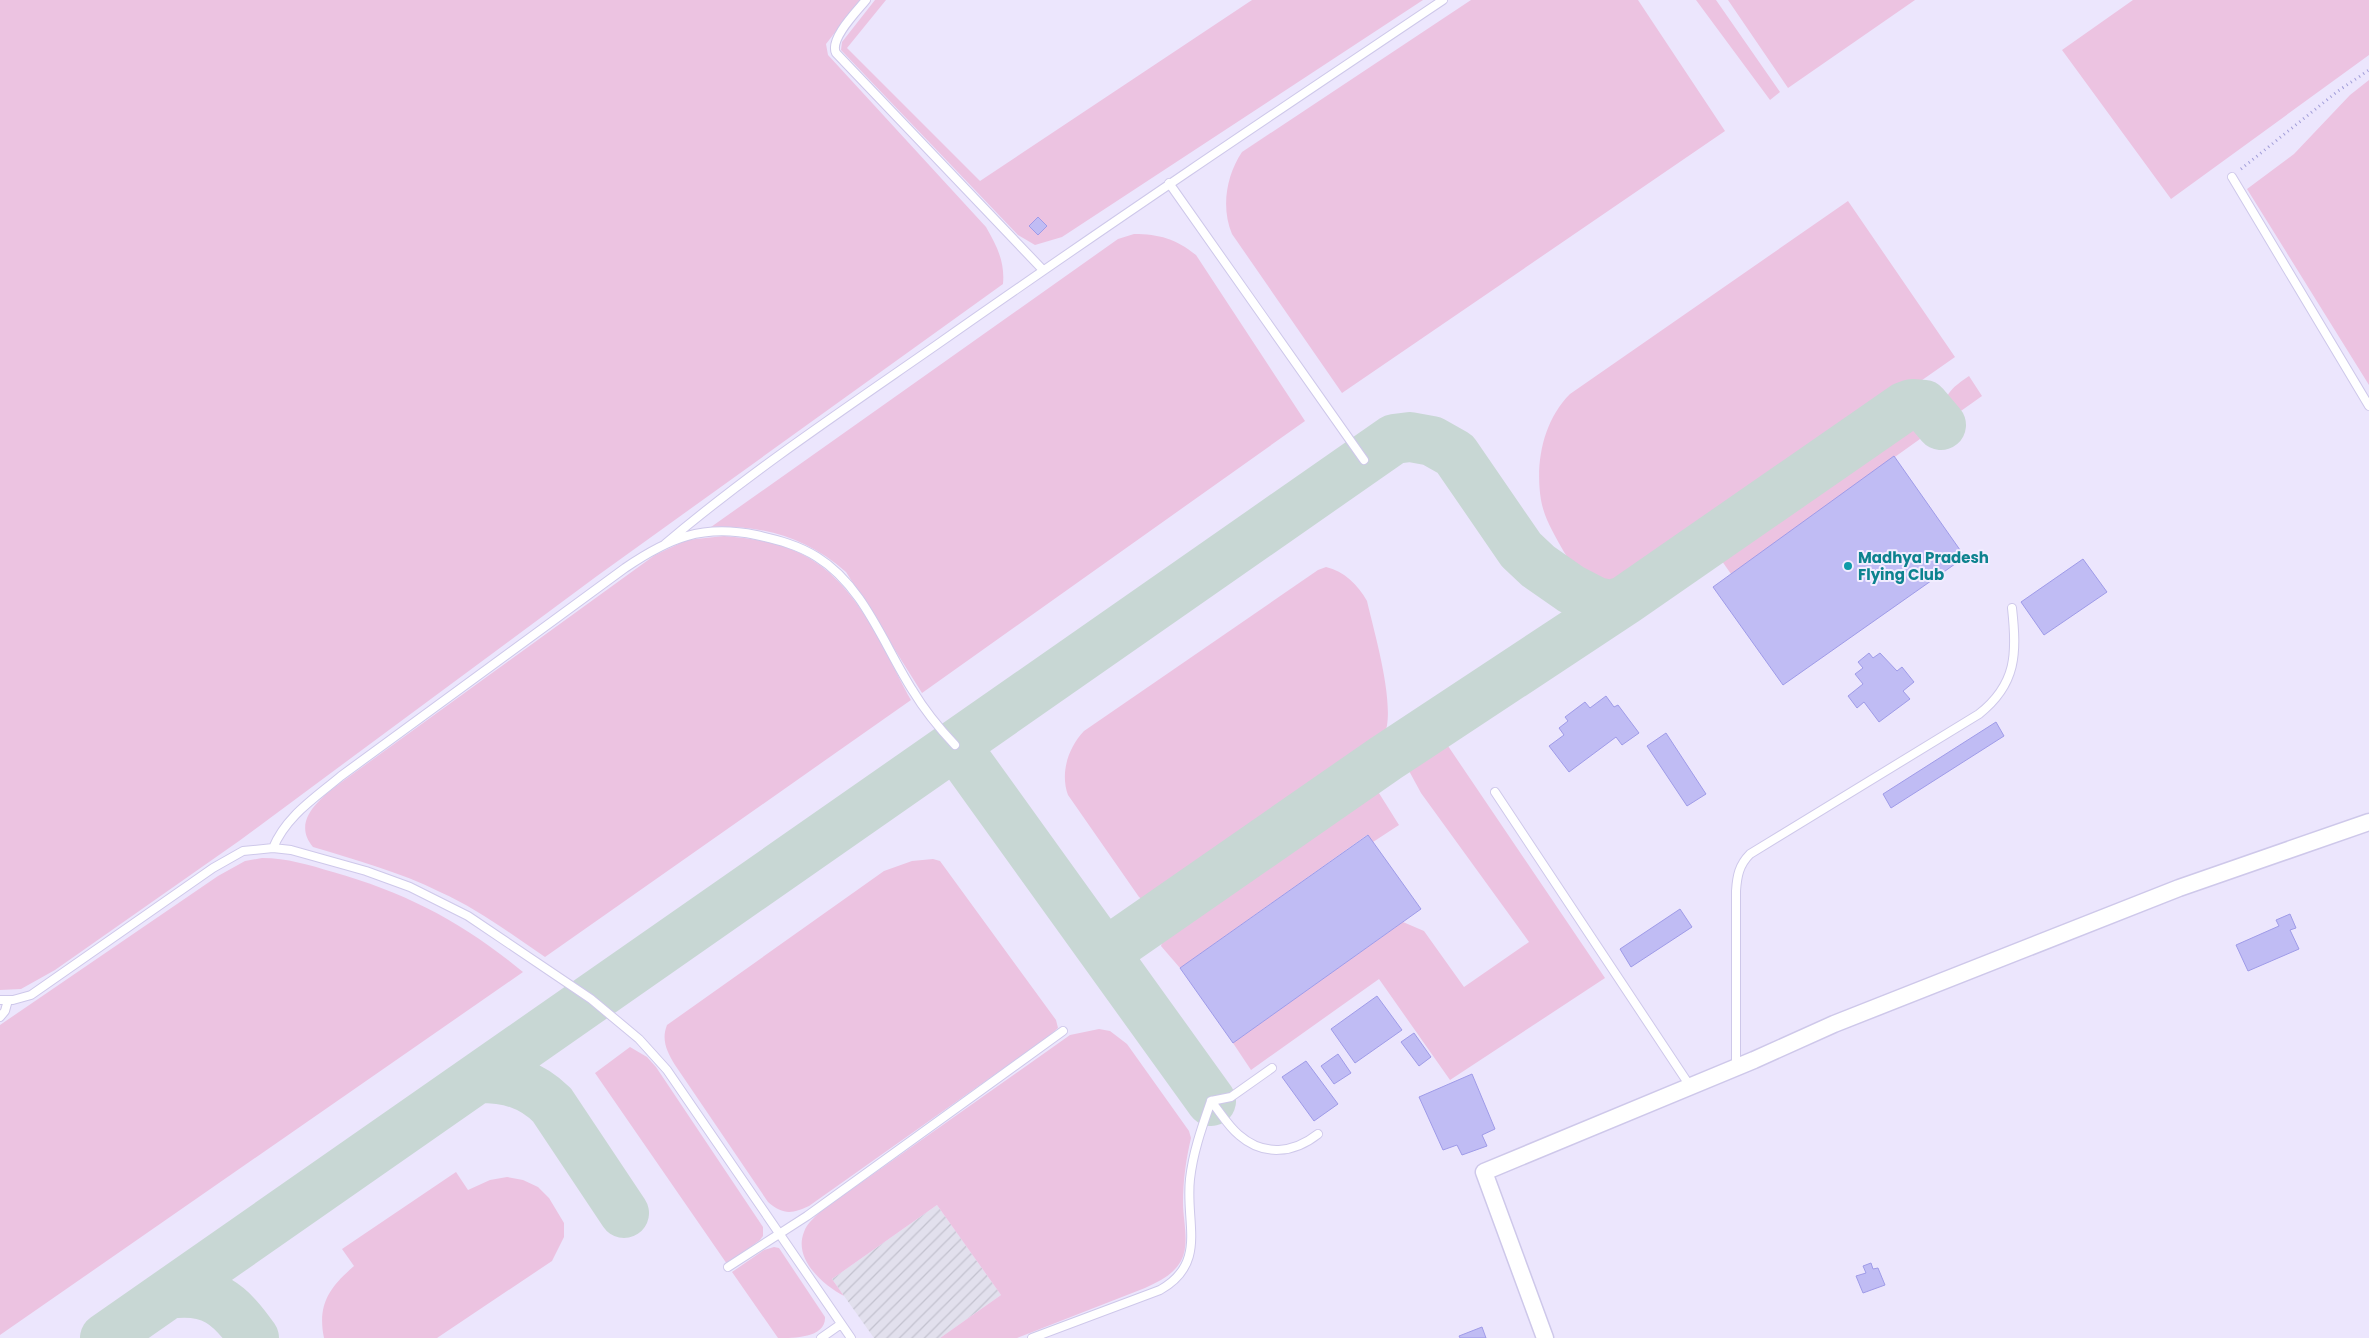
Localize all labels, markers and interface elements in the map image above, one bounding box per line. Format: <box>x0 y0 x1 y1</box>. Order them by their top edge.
place label: Madhya Pradesh Flying Club <box>1858 547 1989 585</box>
marker: Madhya Pradesh Flying Club <box>1842 560 1854 572</box>

